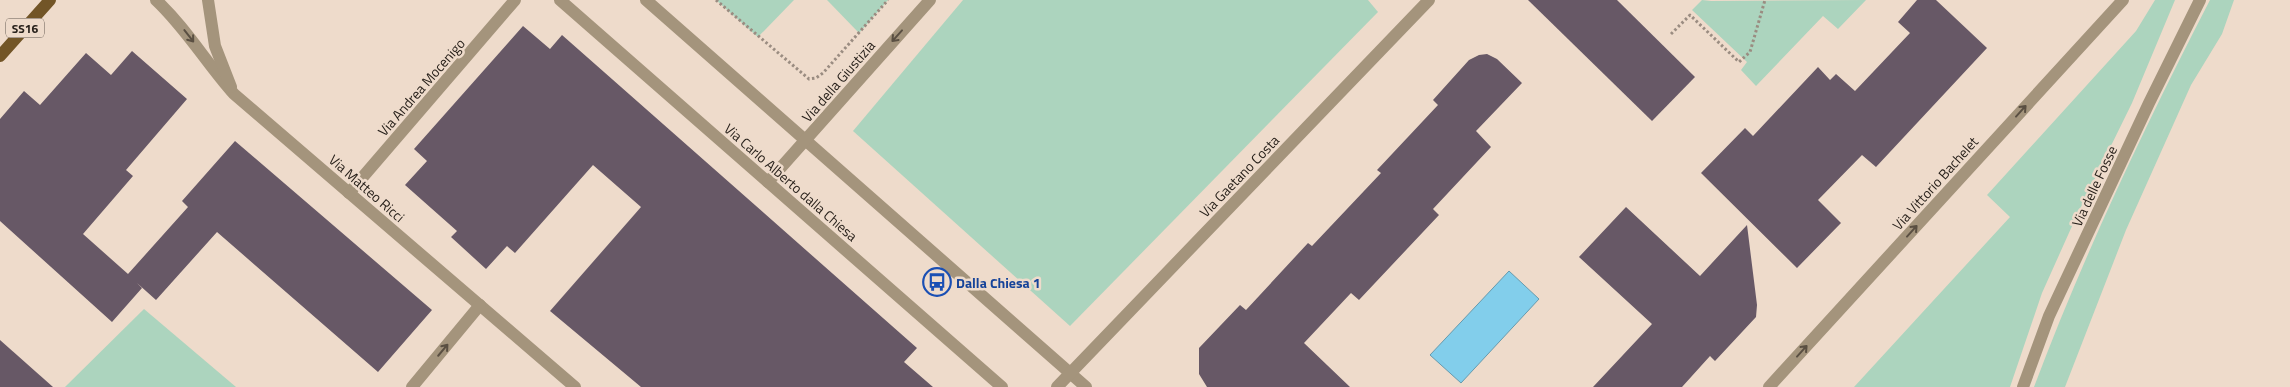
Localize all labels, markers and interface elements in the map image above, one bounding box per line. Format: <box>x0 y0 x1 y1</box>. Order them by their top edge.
road number: SS16 <box>6 18 44 38</box>
one-way arrow <box>183 29 194 42</box>
one-way arrow <box>892 30 903 43</box>
street label: Via Andrea Mocenigo <box>372 33 470 141</box>
street label: Via della Giustizia <box>796 35 880 127</box>
one-way arrow <box>2015 105 2027 118</box>
street label: Via Carlo Alberto dalla Chiesa <box>720 118 862 246</box>
street label: Via Gaetano Costa <box>1194 130 1284 222</box>
street label: Via Vittorio Bachelet <box>1887 131 1983 234</box>
street label: Via delle Fosse <box>2066 142 2122 230</box>
street label: Via Matteo Ricci <box>325 149 409 227</box>
one-way arrow <box>1906 225 1918 238</box>
bus stop icon: Dalla Chiesa 1 <box>922 267 952 297</box>
place label: Dalla Chiesa 1 <box>956 272 1041 293</box>
one-way arrow <box>437 343 448 356</box>
one-way arrow <box>1796 345 1808 358</box>

